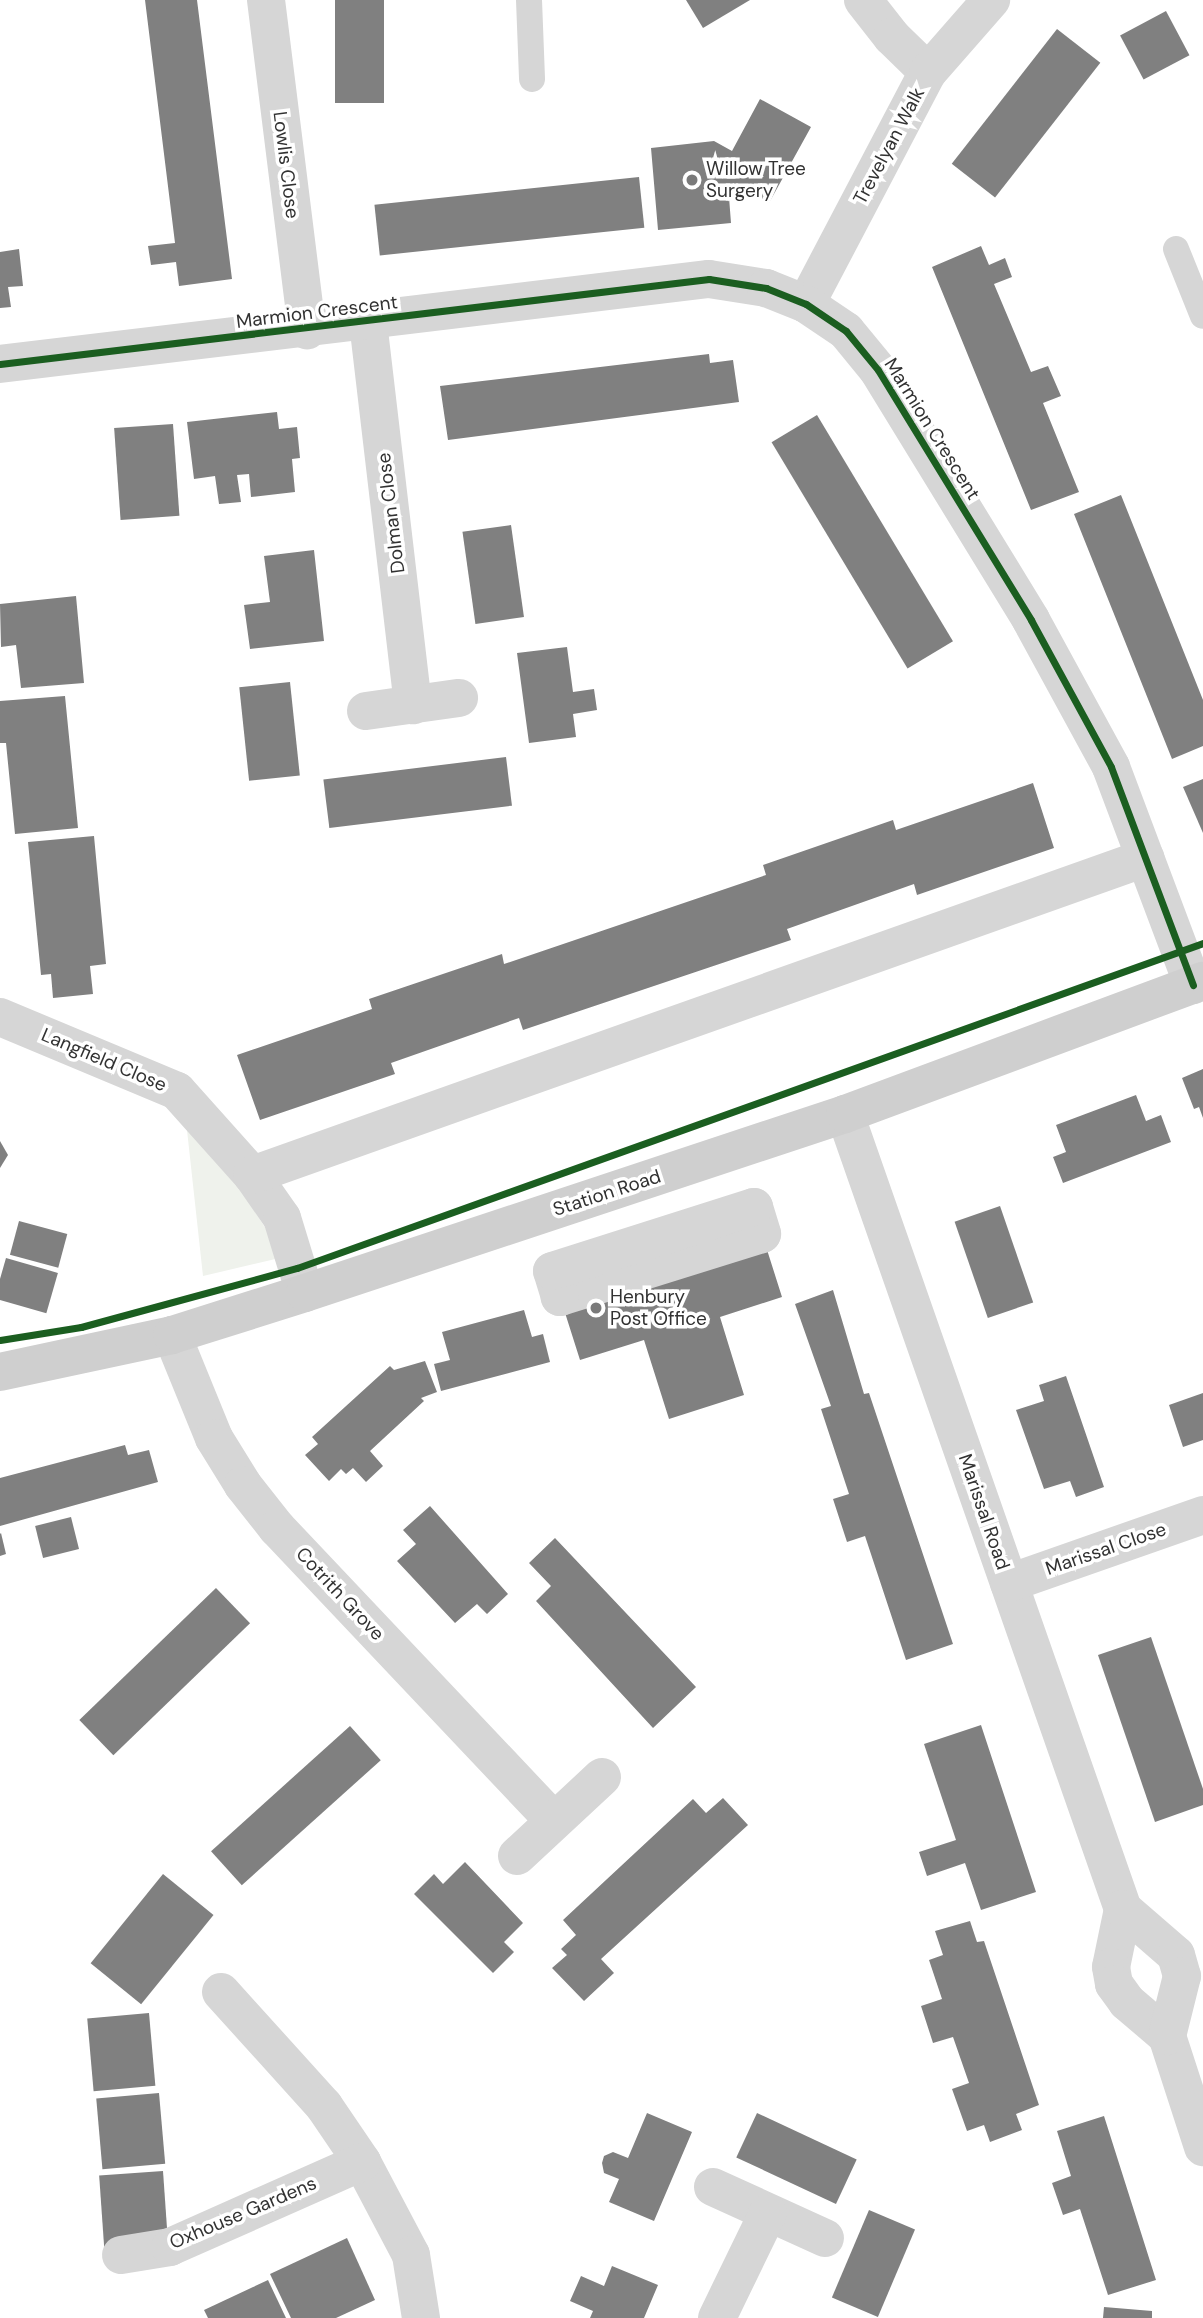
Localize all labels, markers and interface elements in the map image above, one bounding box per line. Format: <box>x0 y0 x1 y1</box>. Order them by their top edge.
street label: Trevelyan Walk <box>849 84 929 208</box>
street label: Lowlis Close <box>268 110 304 220</box>
place label: Willow Tree Surgery <box>706 158 806 202</box>
marker: Willow Tree Surgery <box>684 172 700 188</box>
street label: Marmion Crescent <box>235 291 399 333</box>
street label: Marmion Crescent <box>879 354 985 504</box>
street label: Dolman Close <box>372 451 410 575</box>
street label: Langfield Close <box>38 1023 170 1097</box>
street label: Station Road <box>550 1165 664 1221</box>
place label: Henbury Post Office <box>610 1286 707 1330</box>
marker: Henbury Post Office <box>588 1300 604 1316</box>
street label: Marissal Road <box>954 1451 1014 1573</box>
street label: Marissal Close <box>1043 1518 1169 1580</box>
street label: Cotrith Grove <box>291 1543 389 1645</box>
street label: Oxhouse Gardens <box>166 2172 320 2254</box>

